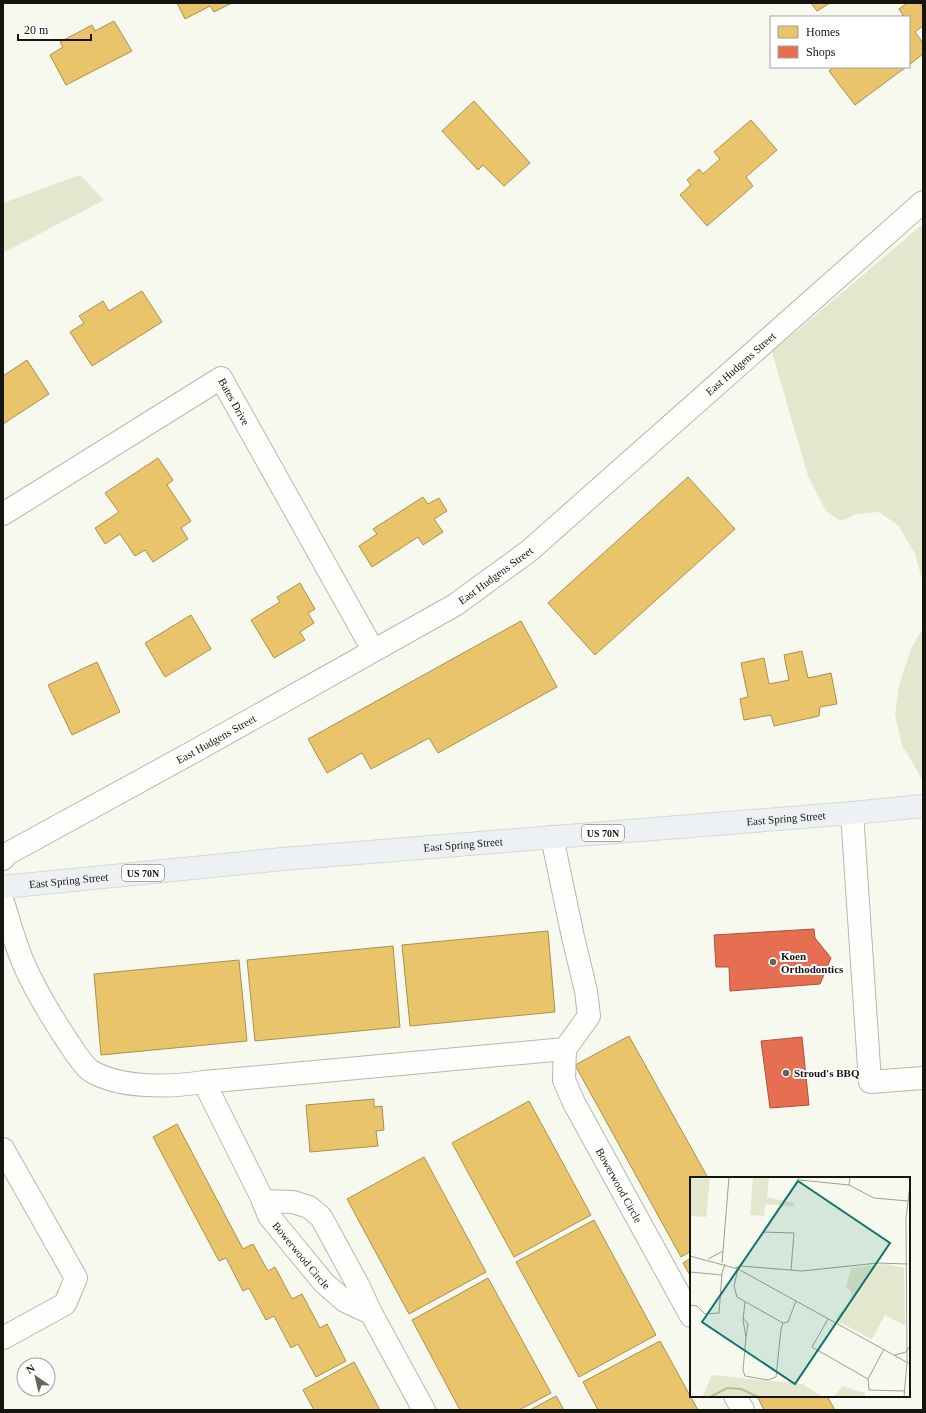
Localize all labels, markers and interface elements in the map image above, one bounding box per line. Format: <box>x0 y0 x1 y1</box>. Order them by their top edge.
scale bar <box>18 16 91 42</box>
legend <box>770 16 910 68</box>
text: 20 m <box>24 23 49 37</box>
text: Homes <box>806 25 840 39</box>
text: Shops <box>806 45 836 59</box>
street label: East Hudgens Street <box>703 330 778 398</box>
street label: Bates Drive <box>216 376 252 427</box>
street label: East Hudgens Street <box>456 544 535 607</box>
street label: East Hudgens Street <box>174 712 258 766</box>
street label: East Spring Street <box>746 809 826 828</box>
road number: US 70N <box>582 825 624 841</box>
street label: East Spring Street <box>423 835 503 854</box>
road number: US 70N <box>122 865 164 881</box>
street label: East Spring Street <box>29 871 109 890</box>
place label: Koen Orthodontics <box>781 950 844 975</box>
marker: Koen Orthodontics <box>768 957 778 967</box>
place label: Stroud's BBQ <box>794 1067 860 1079</box>
marker: Stroud's BBQ <box>781 1068 791 1078</box>
street label: Bowerwood Circle <box>594 1146 645 1225</box>
inset map <box>690 1177 910 1397</box>
street label: Bowerwood Circle <box>270 1219 333 1292</box>
north arrow <box>16 1357 56 1397</box>
text: N <box>24 1361 37 1376</box>

